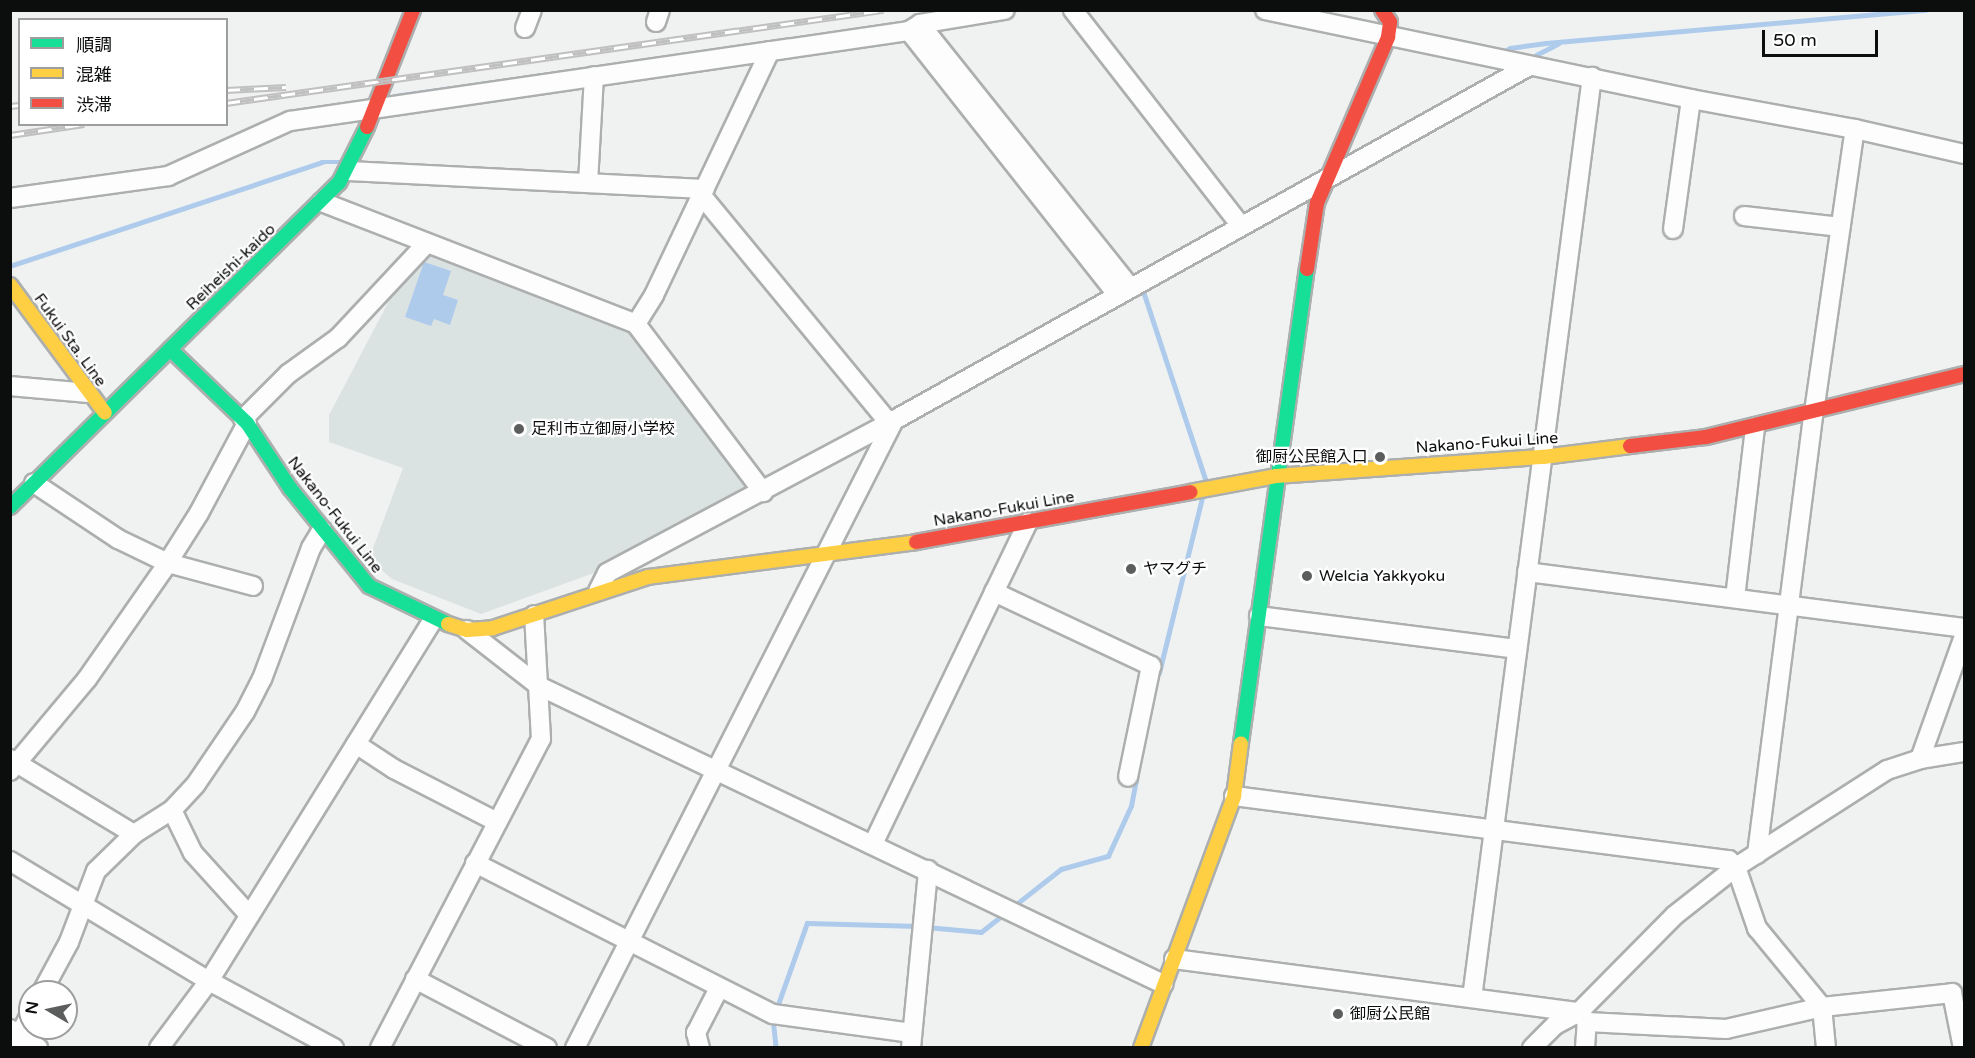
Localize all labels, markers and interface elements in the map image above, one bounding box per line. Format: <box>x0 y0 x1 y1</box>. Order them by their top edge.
legend <box>18 18 228 126</box>
scale bar <box>1765 18 1880 56</box>
text: 50 m <box>1773 29 1817 51</box>
text: 順調 <box>76 34 112 56</box>
text: 混雑 <box>76 64 112 86</box>
text: 渋滞 <box>76 94 112 116</box>
street label: Reiheishi-kaido <box>182 220 280 314</box>
street label: Fukui Sta. Line <box>30 290 110 390</box>
place label: 足利市立御厨小学校 <box>531 419 675 439</box>
marker: 足利市立御厨小学校 <box>512 422 526 436</box>
street label: Nakano-Fukui Line <box>1415 428 1559 458</box>
place label: 御厨公民館入口 <box>1256 447 1368 467</box>
marker: 御厨公民館入口 <box>1373 450 1387 464</box>
street label: Nakano-Fukui Line <box>283 453 387 577</box>
street label: Nakano-Fukui Line <box>932 487 1076 531</box>
place label: ヤマグチ <box>1143 559 1207 579</box>
marker: ヤマグチ <box>1124 562 1138 576</box>
place label: Welcia Yakkyoku <box>1319 566 1445 586</box>
marker: Welcia Yakkyoku <box>1300 569 1314 583</box>
north arrow <box>18 980 78 1040</box>
text: N <box>21 1000 43 1015</box>
place label: 御厨公民館 <box>1350 1004 1430 1024</box>
marker: 御厨公民館 <box>1331 1007 1345 1021</box>

